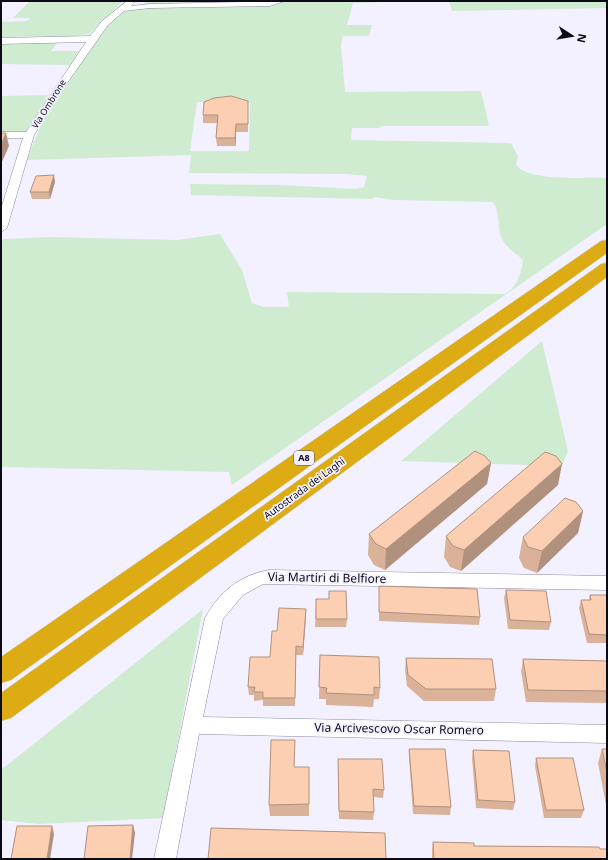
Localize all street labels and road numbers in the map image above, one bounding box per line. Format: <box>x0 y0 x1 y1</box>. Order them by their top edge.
street label: Via Ombrone <box>28 77 69 131</box>
road number: A8 <box>294 451 314 465</box>
street label: Autostrada dei Laghi <box>261 454 347 522</box>
street label: Via Martiri di Belfiore <box>268 568 387 587</box>
street label: Via Arcivescovo Oscar Romero <box>314 719 484 738</box>

